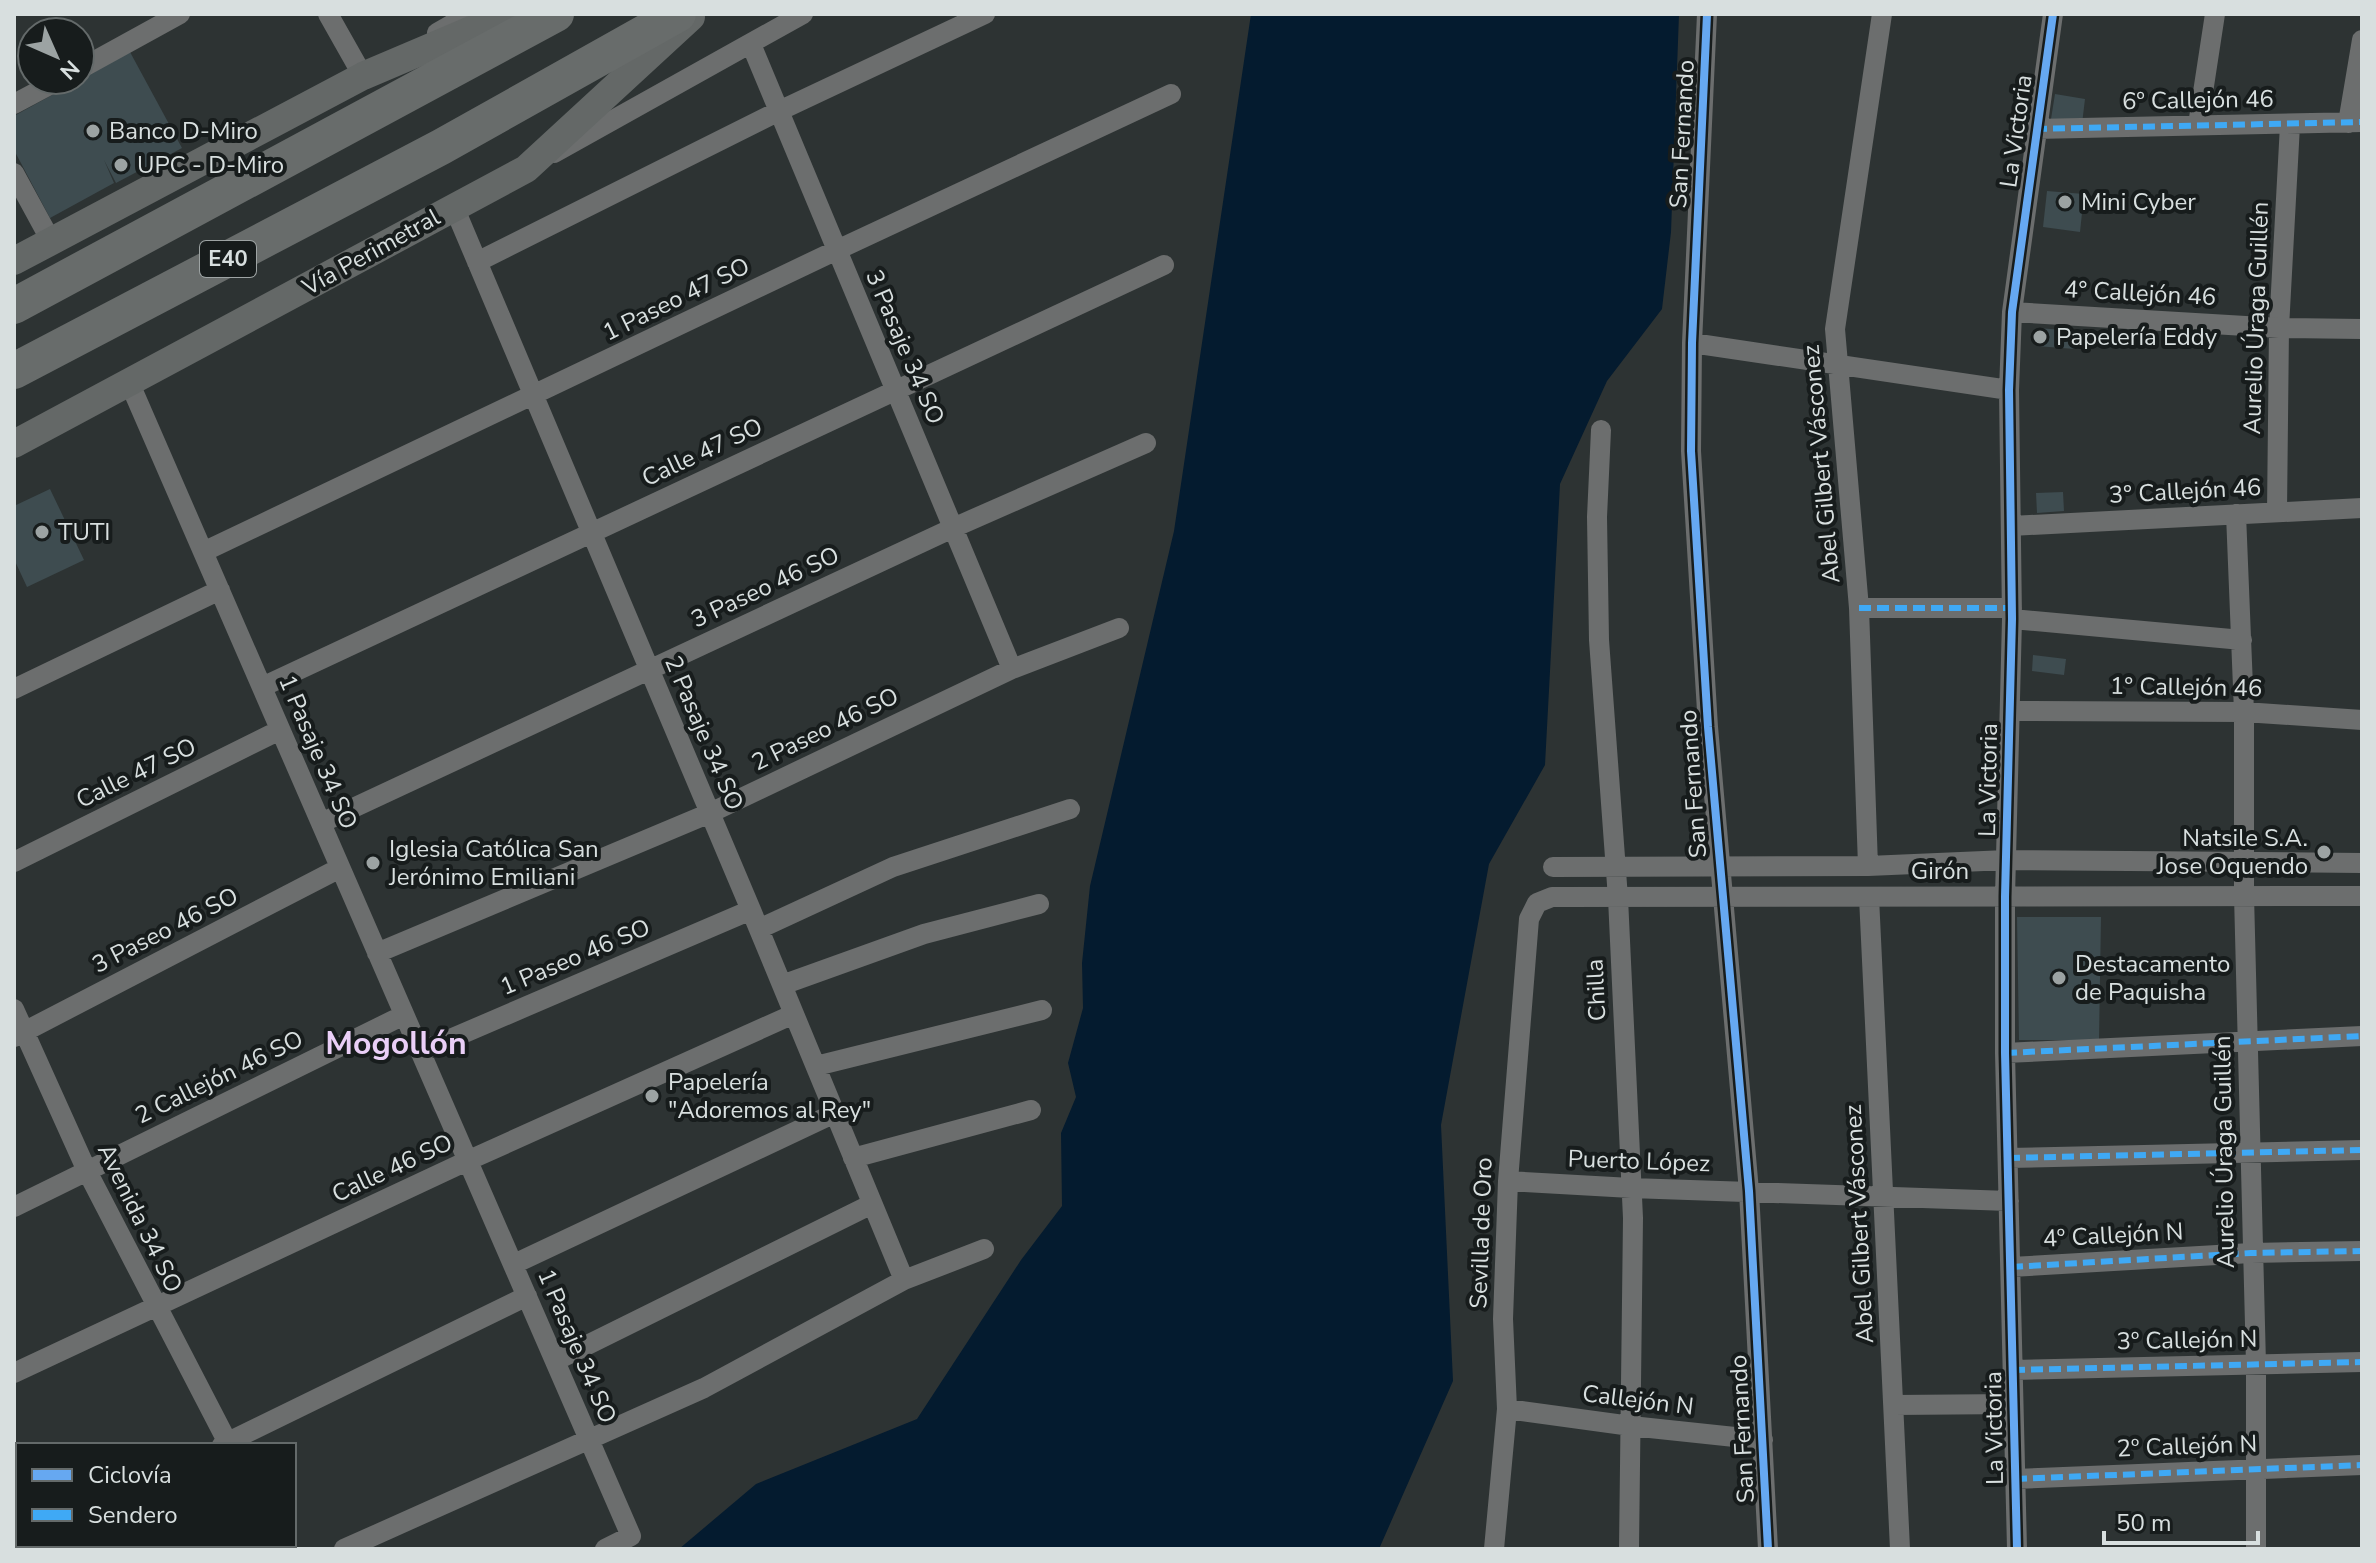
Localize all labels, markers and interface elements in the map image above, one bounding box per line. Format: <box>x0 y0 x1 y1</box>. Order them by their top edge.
north arrow <box>16 16 96 96</box>
text: N <box>53 53 86 86</box>
street label: San Fernando <box>1662 59 1702 209</box>
street label: La Victoria <box>1992 72 2040 190</box>
street label: 6º Callejón 46 <box>2122 83 2274 117</box>
place label: Banco D-Miro <box>109 115 258 147</box>
marker: Banco D-Miro <box>84 122 102 140</box>
place label: UPC - D-Miro <box>137 149 284 181</box>
marker: UPC - D-Miro <box>112 156 130 174</box>
place label: Mini Cyber <box>2081 186 2196 218</box>
marker: Mini Cyber <box>2056 193 2074 211</box>
street label: Vía Perimetral <box>296 201 445 303</box>
street label: Aurelio Úraga Guillén <box>2236 201 2276 435</box>
road number: E40 <box>200 241 256 277</box>
street label: 1 Paseo 47 SO <box>597 250 755 348</box>
street label: 3 Pasaje 34 SO <box>858 265 952 429</box>
street label: 4° Callejón 46 <box>2063 273 2217 313</box>
place label: Papelería Eddy <box>2056 321 2218 353</box>
marker: Papelería Eddy <box>2031 328 2049 346</box>
street label: Abel Gilbert Vásconez <box>1795 343 1847 585</box>
street label: Calle 47 SO <box>636 410 768 494</box>
street label: 3° Callejón 46 <box>2108 471 2262 511</box>
place label: TUTI <box>58 516 111 548</box>
marker: TUTI <box>33 523 51 541</box>
street label: 3 Paseo 46 SO <box>686 539 844 635</box>
street label: 2 Pasaje 34 SO <box>657 651 751 815</box>
street label: 1 Pasaje 34 SO <box>271 670 365 834</box>
street label: 1° Callejón 46 <box>2110 670 2262 704</box>
street label: 2 Paseo 46 SO <box>746 680 904 778</box>
street label: San Fernando <box>1672 709 1714 859</box>
street label: La Victoria <box>1971 723 2005 837</box>
street label: Calle 47 SO <box>71 730 201 816</box>
place label: Natsile S.A. Jose Oquendo <box>2156 822 2308 882</box>
place label: Iglesia Católica San Jerónimo Emiliani <box>388 833 599 893</box>
marker: Natsile S.A. Jose Oquendo <box>2315 843 2333 861</box>
marker: Iglesia Católica San Jerónimo Emiliani <box>364 854 382 872</box>
street label: Girón <box>1911 855 1969 887</box>
street label: 3 Paseo 46 SO <box>87 879 243 981</box>
street label: 1 Paseo 46 SO <box>495 911 655 1003</box>
place label: Destacamento de Paquisha <box>2075 948 2230 1008</box>
street label: Chilla <box>1578 958 1614 1022</box>
marker: Destacamento de Paquisha <box>2050 969 2068 987</box>
district label: Mogollón <box>325 1022 467 1065</box>
street label: 2 Callejón 46 SO <box>130 1023 308 1131</box>
street label: Aurelio Úraga Guillén <box>2206 1035 2242 1269</box>
place label: Papelería "Adoremos al Rey" <box>668 1066 871 1126</box>
marker: Papelería "Adoremos al Rey" <box>643 1087 661 1105</box>
street label: Abel Gilbert Vásconez <box>1837 1104 1881 1344</box>
street label: Calle 46 SO <box>326 1126 458 1210</box>
street label: Avenida 34 SO <box>90 1138 190 1298</box>
street label: Puerto López <box>1567 1143 1711 1179</box>
street label: Sevilla de Oro <box>1462 1157 1500 1309</box>
street label: 4º Callejón N <box>2042 1215 2184 1255</box>
street label: 1 Pasaje 34 SO <box>530 1264 624 1428</box>
street label: 3º Callejón N <box>2116 1323 2258 1357</box>
street label: San Fernando <box>1722 1354 1762 1504</box>
street label: La Victoria <box>1977 1371 2011 1485</box>
street label: Callejón N <box>1581 1377 1695 1423</box>
street label: 2º Callejón N <box>2116 1428 2258 1464</box>
legend <box>16 1443 296 1547</box>
text: Ciclovía <box>88 1459 172 1491</box>
scale bar <box>2104 1495 2258 1545</box>
text: Sendero <box>88 1499 178 1531</box>
text: 50 m <box>2116 1507 2172 1539</box>

